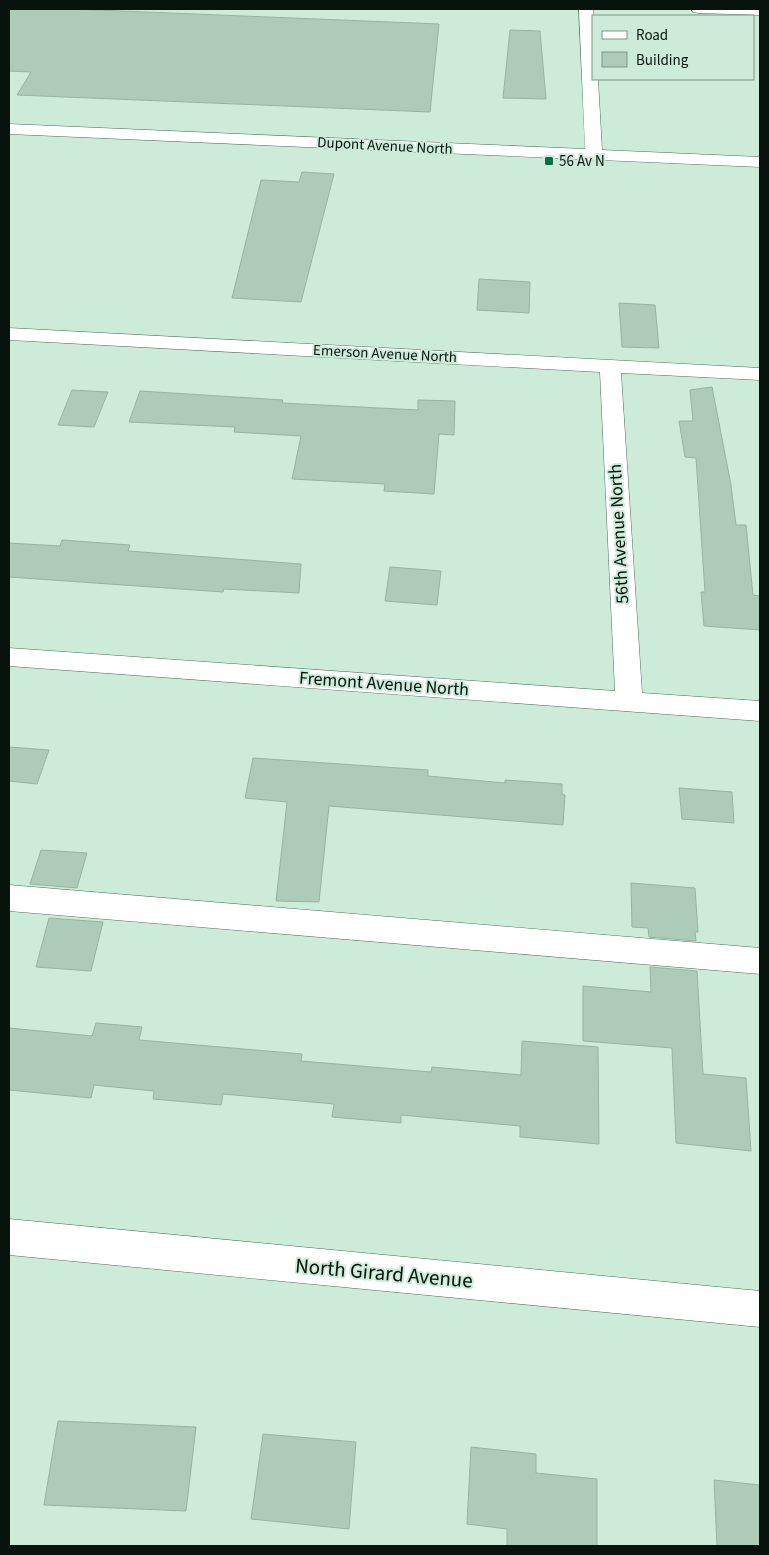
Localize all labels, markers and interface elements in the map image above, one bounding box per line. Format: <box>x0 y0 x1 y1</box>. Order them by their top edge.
legend <box>592 15 754 80</box>
text: Road <box>636 25 668 46</box>
text: Building <box>636 50 689 71</box>
street label: Dupont Avenue North <box>317 132 453 160</box>
place label: 56 Av N <box>559 151 605 172</box>
marker: 56 Av N <box>543 155 555 167</box>
street label: Emerson Avenue North <box>313 340 457 368</box>
street label: 56th Avenue North <box>603 463 635 605</box>
street label: Fremont Avenue North <box>298 666 470 702</box>
street label: North Girard Avenue <box>294 1250 474 1296</box>

